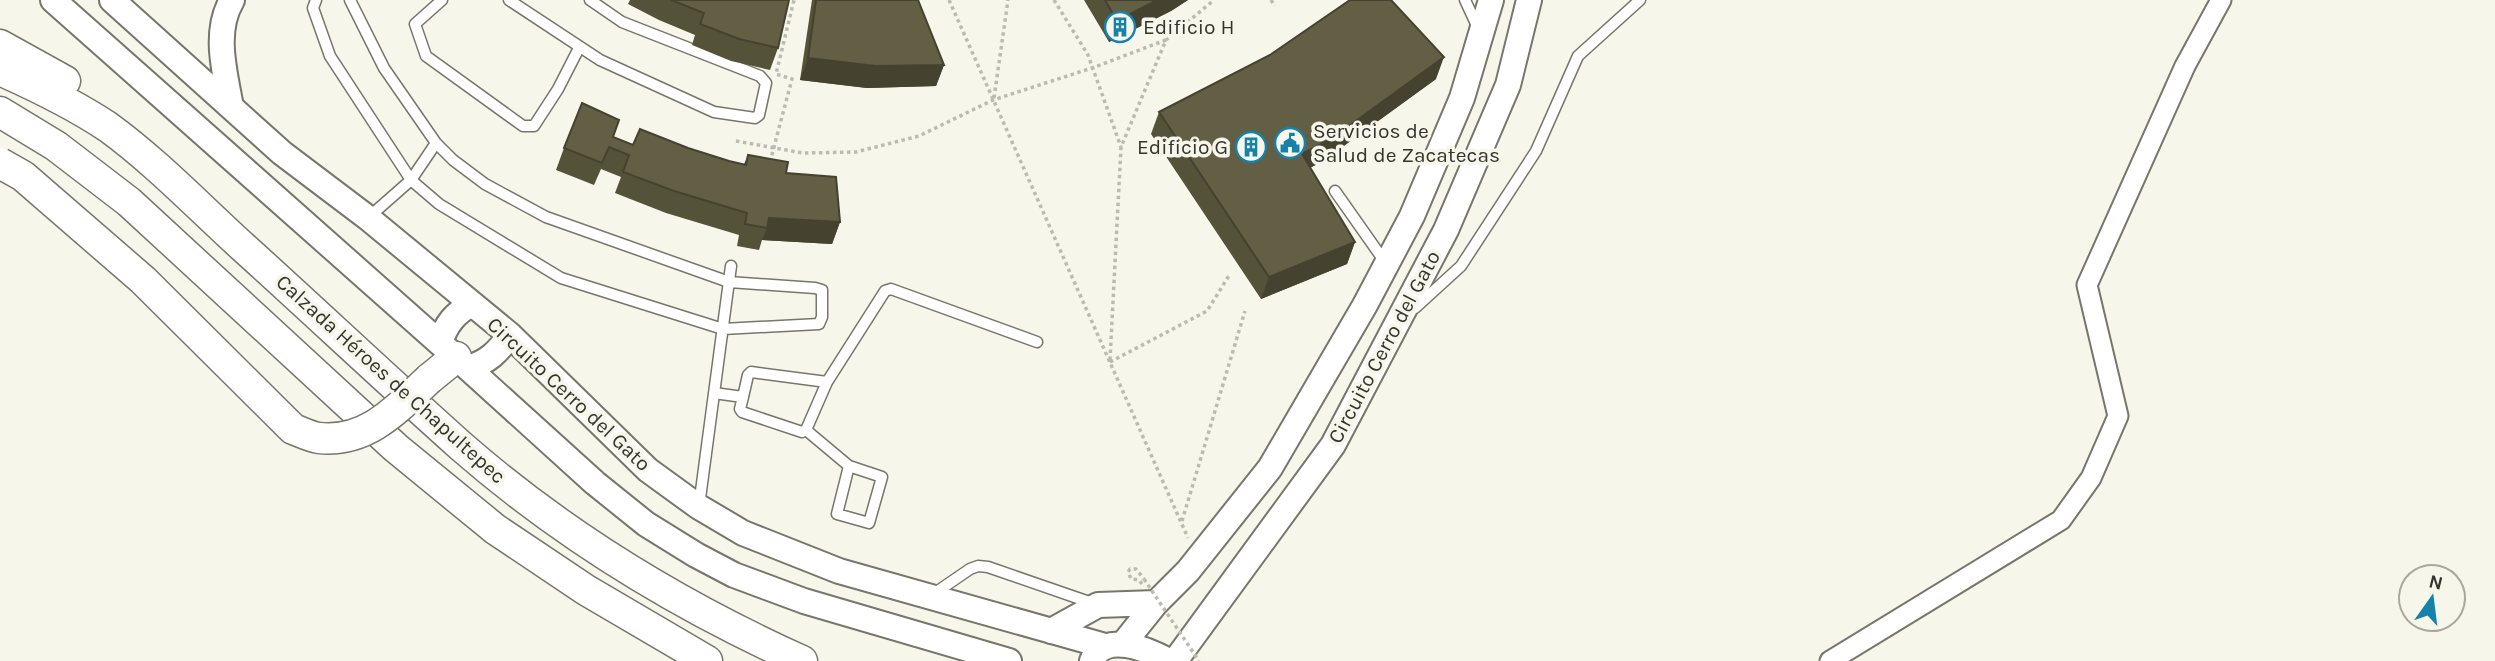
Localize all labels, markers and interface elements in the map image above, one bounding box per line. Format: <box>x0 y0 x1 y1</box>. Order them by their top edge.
building icon: Edificio H <box>1103 10 1137 44</box>
place label: Edificio H <box>1143 15 1235 39</box>
place label: Servicios de Salud de Zacatecas <box>1313 119 1500 167</box>
public building icon: Servicios de Salud de Zacatecas <box>1273 126 1307 160</box>
building icon: Edificio G <box>1234 130 1268 164</box>
place label: Edificio G <box>1137 135 1228 159</box>
street label: Circuito Cerro del Gato <box>1323 247 1445 447</box>
street label: Calzada Héroes de Chapultepec <box>271 270 511 488</box>
street label: Circuito Cerro del Gato <box>482 312 656 476</box>
north arrow <box>2397 563 2467 633</box>
text: N <box>2427 570 2445 595</box>

